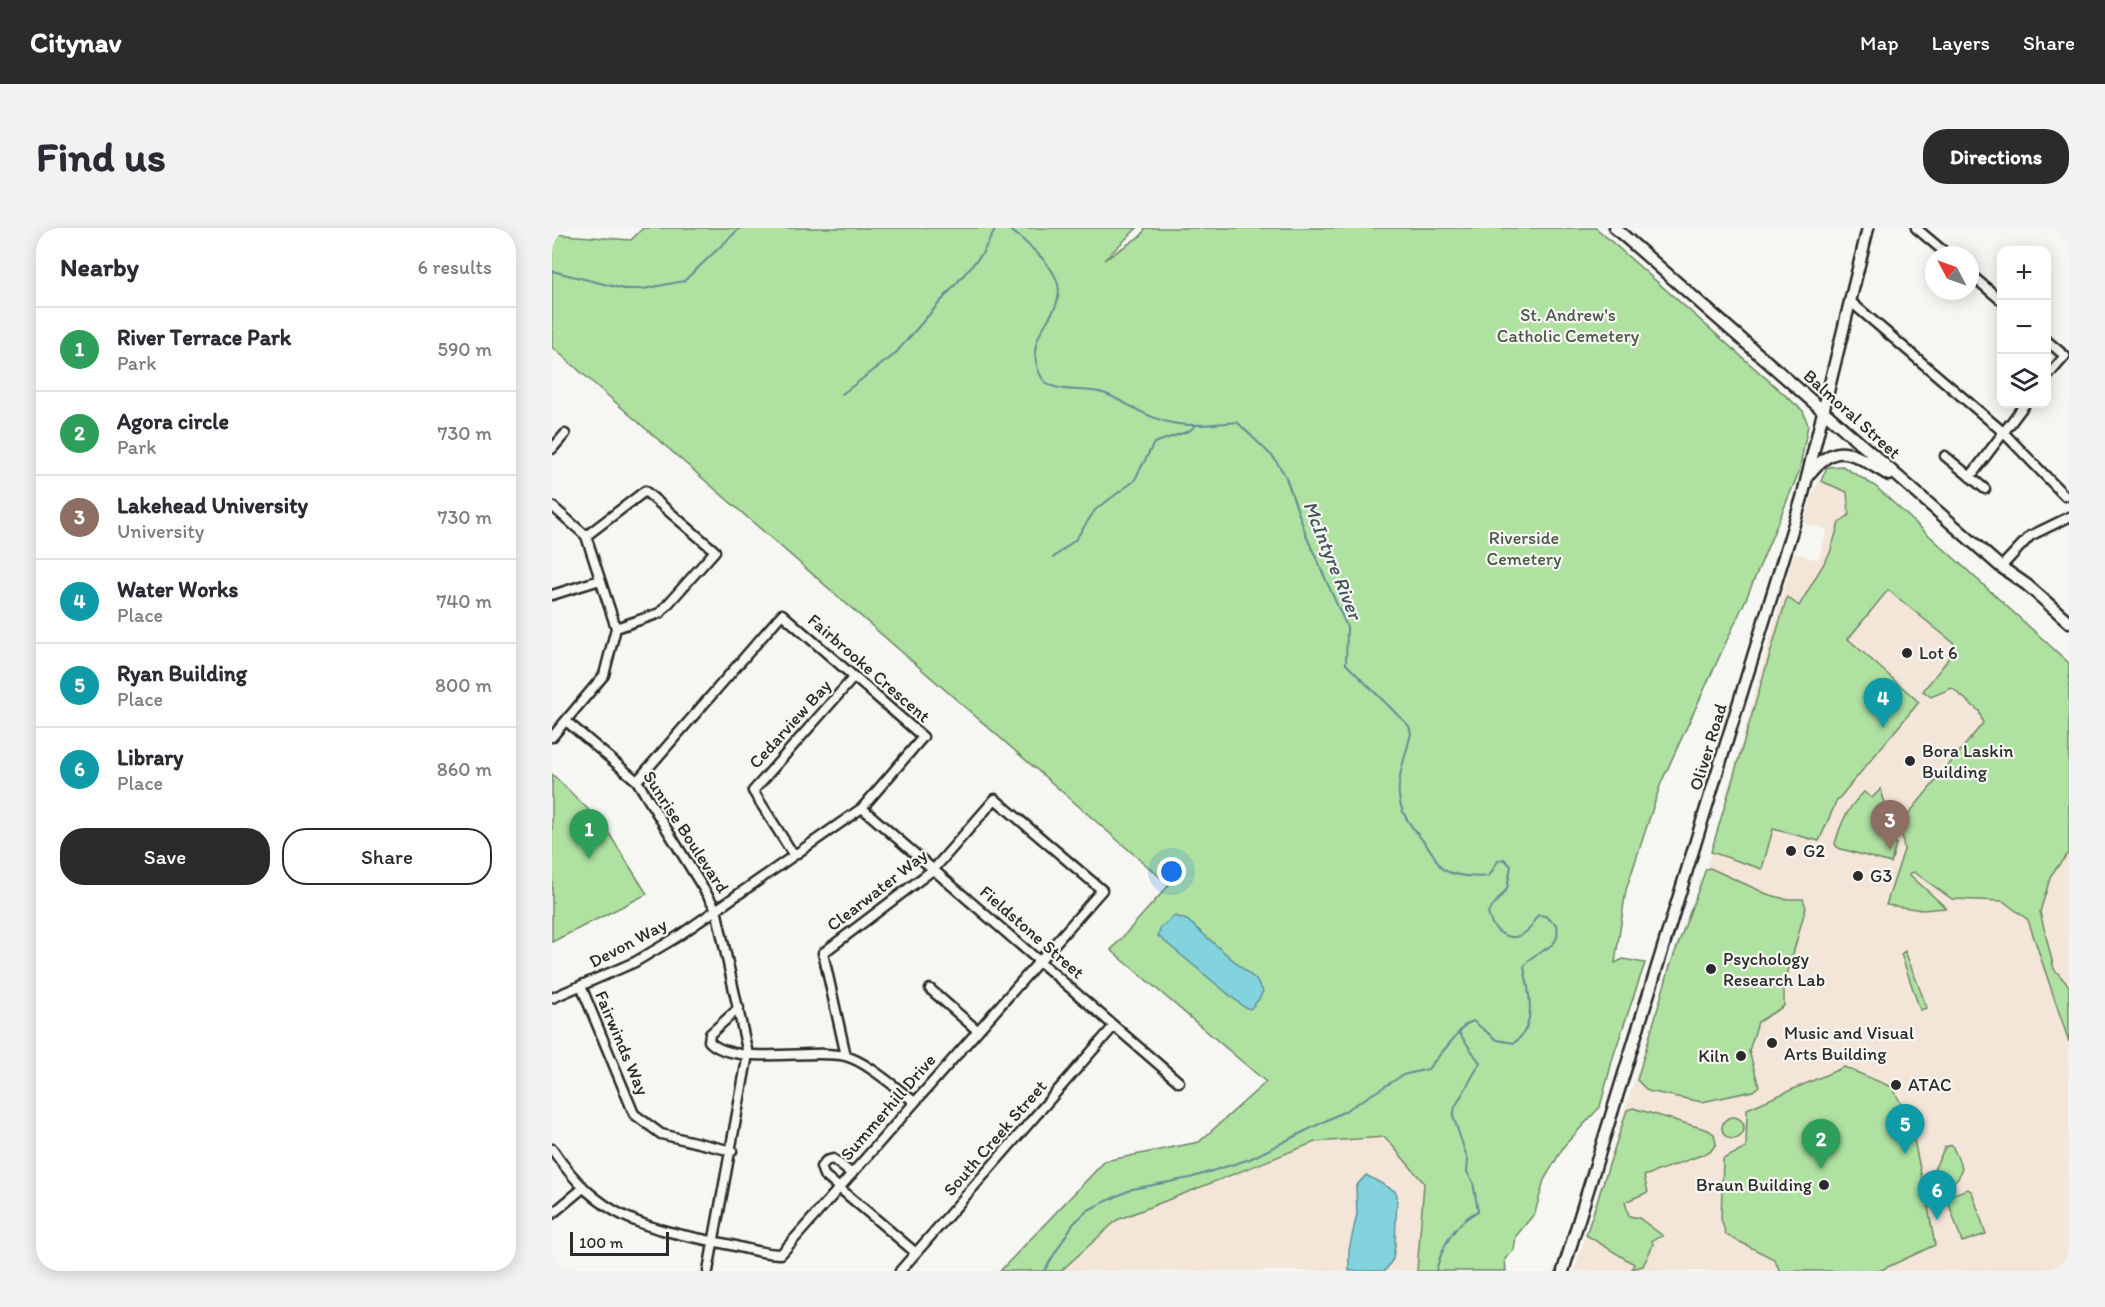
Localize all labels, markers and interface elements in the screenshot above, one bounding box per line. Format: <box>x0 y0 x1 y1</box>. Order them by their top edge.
text: Citynav <box>30 25 121 59</box>
text: Map <box>1860 30 1899 55</box>
text: Layers <box>1932 30 1990 55</box>
text: Share <box>2023 30 2075 55</box>
button: Directions <box>1923 129 2069 184</box>
text: Find us <box>36 131 166 182</box>
north arrow <box>1925 246 1979 300</box>
map controls <box>1997 246 2051 408</box>
button: + <box>1997 246 2051 300</box>
text: Nearby <box>60 251 139 283</box>
text: 6 results <box>418 255 492 279</box>
button: − <box>1997 300 2051 354</box>
park label: St. Andrew's Catholic Cemetery <box>1497 304 1640 347</box>
text: River Terrace Park <box>117 324 291 351</box>
text: 1 <box>75 337 84 361</box>
text: 590 m <box>437 337 492 361</box>
text: Park <box>117 351 156 375</box>
button: layers <box>1997 354 2051 408</box>
street label: Balmoral Street <box>1799 365 1905 464</box>
text: Agora circle <box>117 408 229 435</box>
text: 2 <box>74 421 85 445</box>
text: 730 m <box>438 421 492 445</box>
text: Park <box>117 435 156 459</box>
text: Lakehead University <box>117 492 308 519</box>
water label: McIntyre River <box>1298 497 1368 625</box>
text: 3 <box>74 505 85 529</box>
text: 730 m <box>438 505 492 529</box>
text: University <box>117 519 204 543</box>
park label: Riverside Cemetery <box>1487 527 1562 570</box>
text: Water Works <box>117 576 238 603</box>
text: 4 <box>73 589 86 613</box>
text: 740 m <box>436 589 492 613</box>
text: Place <box>117 603 163 627</box>
street label: Fairbrooke Crescent <box>803 609 935 727</box>
place label: Lot 6 <box>1919 642 1958 664</box>
marker: Lot 6 <box>1900 646 1914 660</box>
text: Ryan Building <box>117 660 247 687</box>
text: 5 <box>74 673 85 697</box>
text: 800 m <box>435 673 492 697</box>
street label: Cedarview Bay <box>744 674 836 773</box>
pin: 4 <box>1864 678 1902 728</box>
text: Place <box>117 687 163 711</box>
street label: Oliver Road <box>1684 701 1732 793</box>
place label: Bora Laskin Building <box>1922 740 2013 783</box>
text: Library <box>117 744 183 771</box>
marker: Bora Laskin Building <box>1903 754 1917 768</box>
text: 6 <box>74 757 85 781</box>
text: 860 m <box>437 757 492 781</box>
street label: Sunrise Boulevard <box>638 767 734 897</box>
text: Place <box>117 771 163 795</box>
pin: 3 <box>1870 800 1910 850</box>
pin: 1 <box>570 810 609 859</box>
button: Save <box>60 828 270 885</box>
button: Share <box>282 828 492 885</box>
place label: G2 <box>1803 840 1825 862</box>
street label: Clearwater Way <box>822 844 932 936</box>
marker: G2 <box>1784 844 1798 858</box>
your location <box>1157 857 1186 886</box>
place label: G3 <box>1870 865 1892 887</box>
marker: G3 <box>1851 869 1865 883</box>
street label: Fieldstone Street <box>975 881 1089 984</box>
street label: Devon Way <box>585 913 671 973</box>
place label: Psychology Research Lab <box>1723 948 1825 991</box>
marker: Psychology Research Lab <box>1704 962 1718 976</box>
street label: Fairwinds Way <box>590 987 654 1099</box>
place label: Music and Visual Arts Building <box>1784 1022 1914 1065</box>
marker: Music and Visual Arts Building <box>1765 1036 1779 1050</box>
place label: Kiln <box>1698 1045 1729 1067</box>
street label: Summerhill Drive <box>836 1049 940 1165</box>
marker: Kiln <box>1734 1049 1748 1063</box>
place label: ATAC <box>1908 1074 1952 1096</box>
street label: South Creek Street <box>939 1075 1052 1201</box>
marker: ATAC <box>1889 1078 1903 1092</box>
pin: 5 <box>1886 1104 1924 1154</box>
pin: 2 <box>1802 1120 1840 1169</box>
pin: 6 <box>1918 1170 1956 1220</box>
place label: Braun Building <box>1696 1174 1813 1196</box>
marker: Braun Building <box>1817 1178 1831 1192</box>
scale bar <box>570 1229 669 1256</box>
text: 100 m <box>579 1233 623 1252</box>

